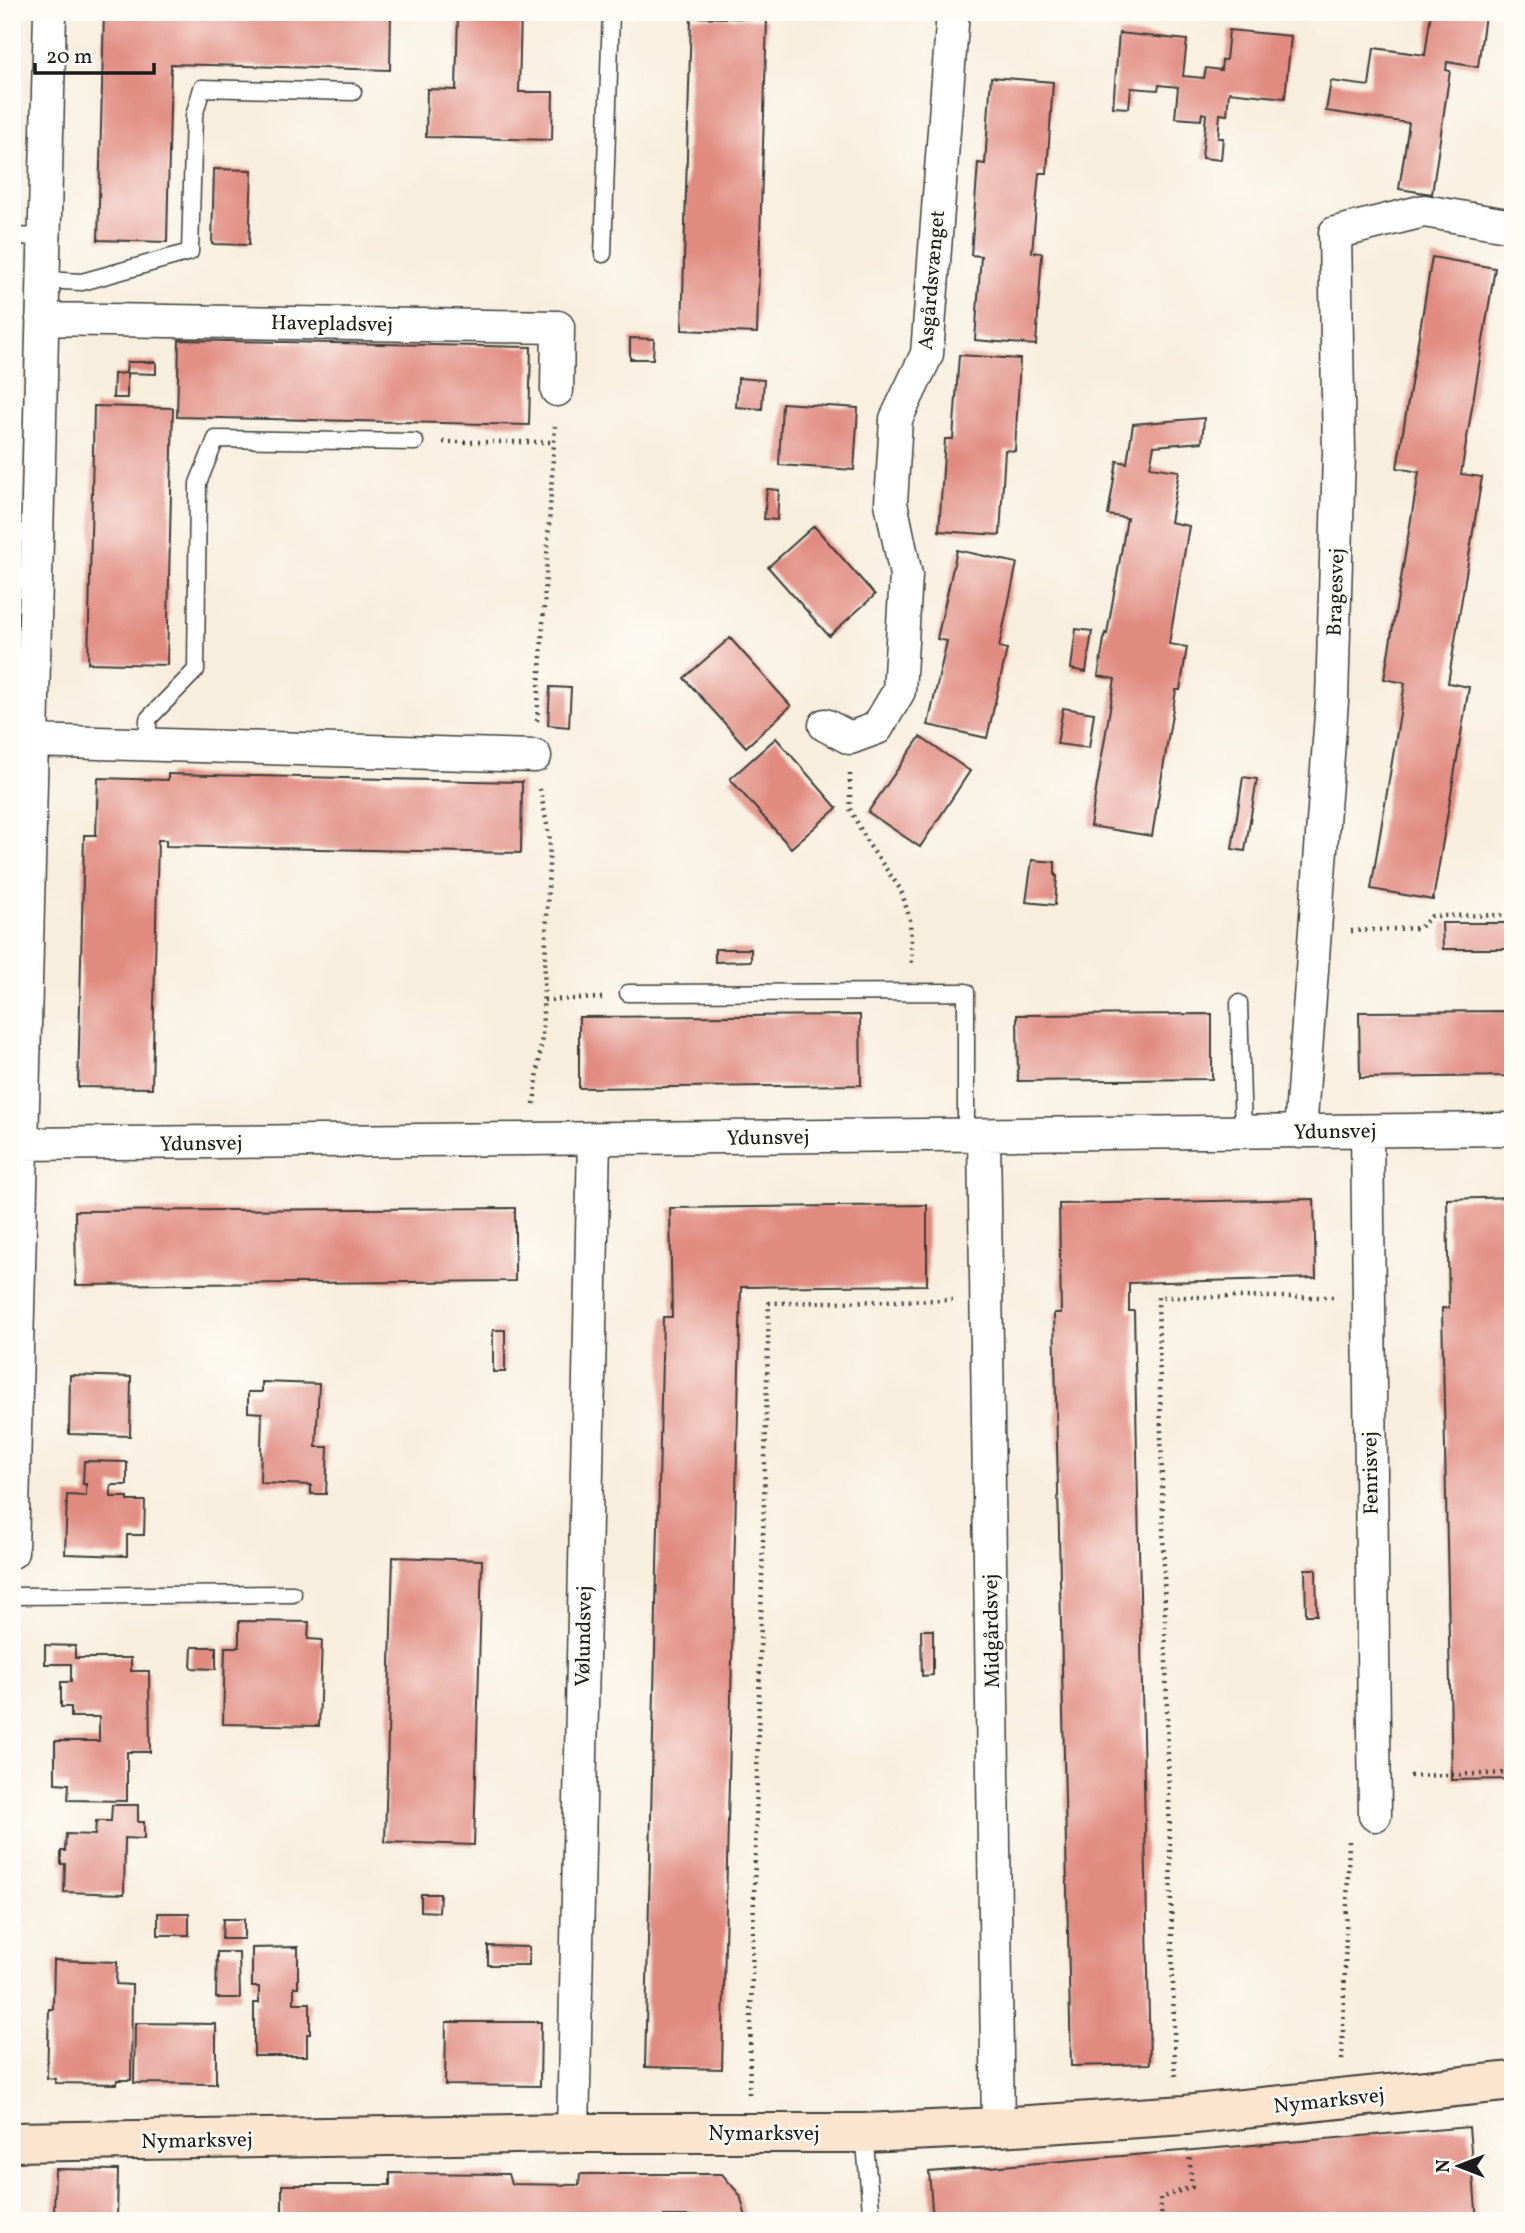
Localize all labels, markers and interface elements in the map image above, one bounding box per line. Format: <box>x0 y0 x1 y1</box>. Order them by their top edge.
scale bar <box>35 32 154 76</box>
text: 20 m <box>46 43 92 72</box>
street label: Asgårdsvænget <box>912 209 953 351</box>
street label: Havepladsvej <box>271 309 393 340</box>
street label: Bragesvej <box>1320 547 1353 637</box>
street label: Ydunsvej <box>1293 1117 1377 1148</box>
street label: Ydunsvej <box>726 1123 810 1154</box>
street label: Ydunsvej <box>159 1129 243 1160</box>
street label: Fenrisvej <box>1356 1431 1387 1515</box>
street label: Midgårdsvej <box>977 1573 1008 1689</box>
street label: Vølundsvej <box>569 1585 600 1687</box>
street label: Nymarksvej <box>1272 2081 1386 2122</box>
street label: Nymarksvej <box>708 2120 820 2149</box>
street label: Nymarksvej <box>141 2126 253 2157</box>
north arrow <box>1424 2132 1494 2202</box>
text: N <box>1431 2159 1457 2173</box>

